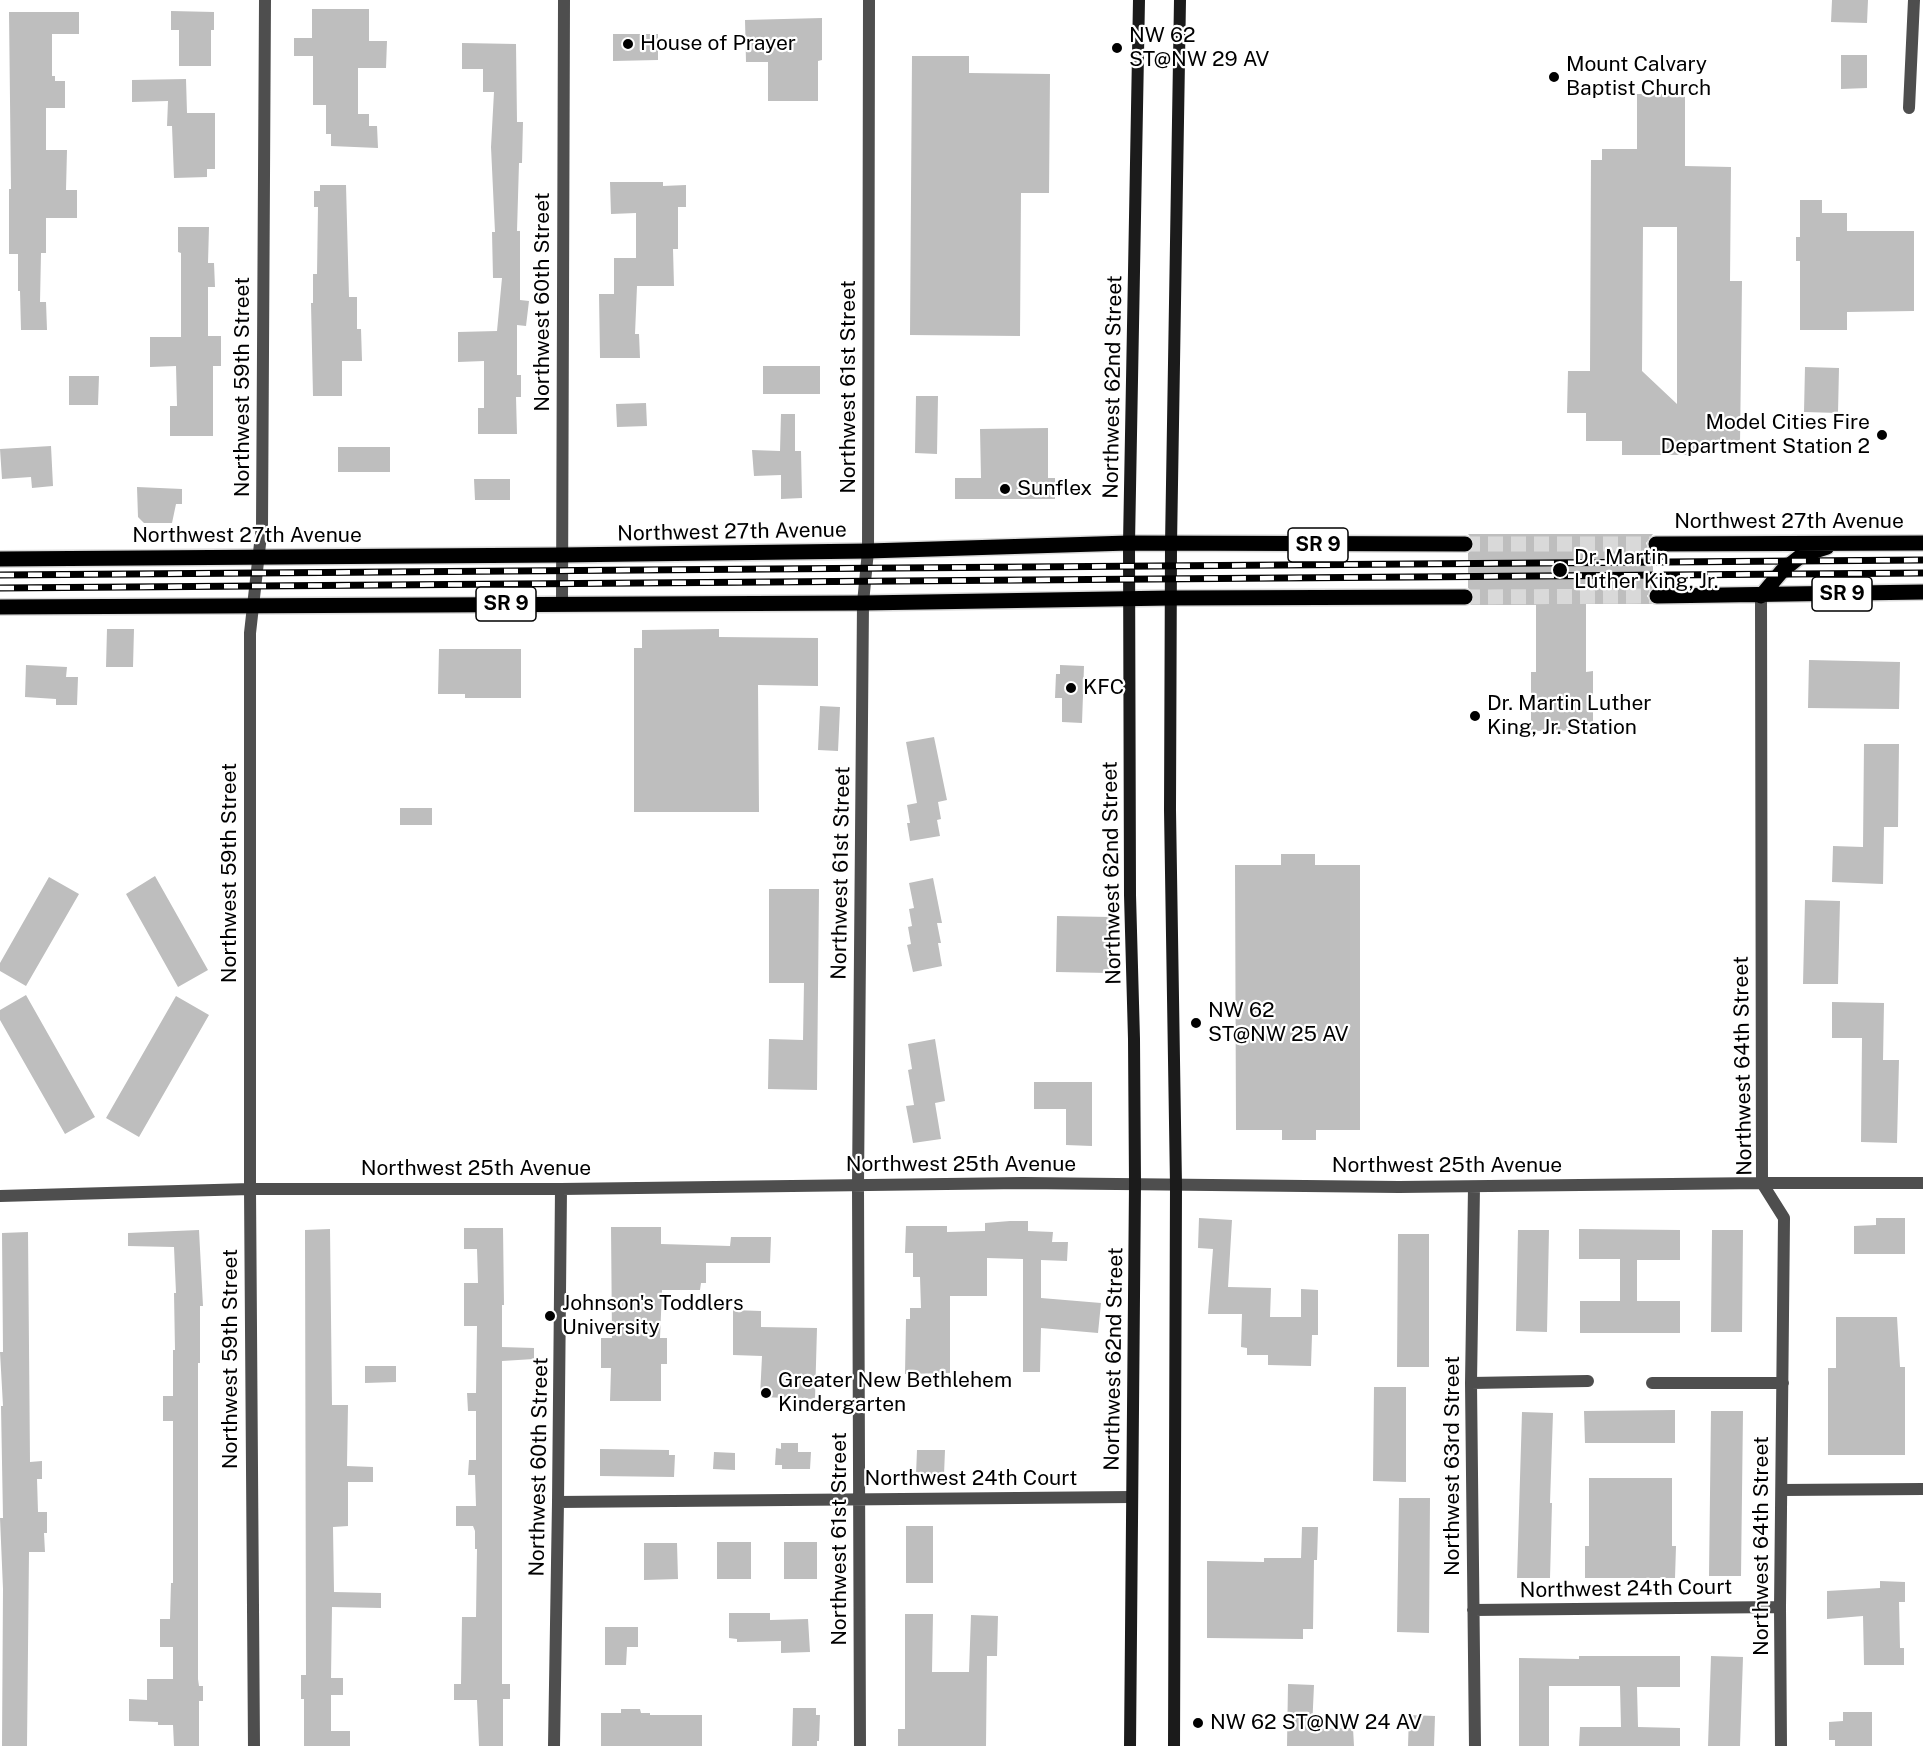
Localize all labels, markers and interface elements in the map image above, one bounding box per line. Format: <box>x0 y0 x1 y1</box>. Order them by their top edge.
place label: NW 62 ST@NW 29 AV <box>1129 23 1269 73</box>
place label: House of Prayer <box>640 31 796 57</box>
marker: House of Prayer <box>621 37 635 51</box>
marker: NW 62 ST@NW 29 AV <box>1110 41 1124 55</box>
place label: Mount Calvary Baptist Church <box>1566 52 1711 102</box>
marker: Mount Calvary Baptist Church <box>1547 70 1561 84</box>
street label: Northwest 60th Street <box>530 192 556 412</box>
street label: Northwest 62nd Street <box>1098 275 1128 499</box>
street label: Northwest 59th Street <box>230 277 256 497</box>
street label: Northwest 61st Street <box>836 280 862 494</box>
place label: Model Cities Fire Department Station 2 <box>1661 410 1870 460</box>
marker: Model Cities Fire Department Station 2 <box>1875 428 1889 442</box>
place label: Sunflex <box>1017 476 1092 502</box>
marker: Sunflex <box>998 482 1012 496</box>
street label: Northwest 27th Avenue <box>1674 509 1904 535</box>
street label: Northwest 27th Avenue <box>617 517 847 547</box>
street label: Northwest 27th Avenue <box>132 523 362 549</box>
road number: SR 9 <box>1288 528 1348 562</box>
place label: Dr. Martin Luther King, Jr. <box>1574 545 1718 595</box>
marker: Dr. Martin Luther King, Jr. <box>1551 561 1569 579</box>
road number: SR 9 <box>1812 577 1872 611</box>
road number: SR 9 <box>476 587 536 621</box>
place label: KFC <box>1083 675 1124 701</box>
marker: KFC <box>1064 681 1078 695</box>
place label: Dr. Martin Luther King, Jr. Station <box>1487 691 1652 741</box>
marker: Dr. Martin Luther King, Jr. Station <box>1468 709 1482 723</box>
street label: Northwest 62nd Street <box>1097 761 1127 985</box>
street label: Northwest 59th Street <box>217 763 243 983</box>
street label: Northwest 61st Street <box>827 766 855 980</box>
street label: Northwest 64th Street <box>1728 956 1758 1176</box>
place label: NW 62 ST@NW 25 AV <box>1208 998 1349 1048</box>
marker: NW 62 ST@NW 25 AV <box>1189 1016 1203 1030</box>
street label: Northwest 25th Avenue <box>846 1152 1076 1178</box>
street label: Northwest 25th Avenue <box>1332 1153 1562 1179</box>
street label: Northwest 25th Avenue <box>361 1156 591 1182</box>
street label: Northwest 62nd Street <box>1099 1247 1129 1471</box>
street label: Northwest 59th Street <box>218 1249 244 1469</box>
place label: Johnson's Toddlers University <box>562 1291 744 1341</box>
marker: Johnson's Toddlers University <box>543 1309 557 1323</box>
street label: Northwest 63rd Street <box>1440 1356 1466 1576</box>
street label: Northwest 60th Street <box>524 1357 554 1577</box>
place label: Greater New Bethlehem Kindergarten <box>778 1368 1012 1418</box>
marker: Greater New Bethlehem Kindergarten <box>759 1386 773 1400</box>
street label: Northwest 61st Street <box>827 1432 853 1646</box>
street label: Northwest 64th Street <box>1749 1436 1775 1656</box>
street label: Northwest 24th Court <box>865 1466 1077 1492</box>
street label: Northwest 24th Court <box>1519 1575 1733 1603</box>
place label: NW 62 ST@NW 24 AV <box>1210 1710 1422 1736</box>
marker: NW 62 ST@NW 24 AV <box>1191 1716 1205 1730</box>

